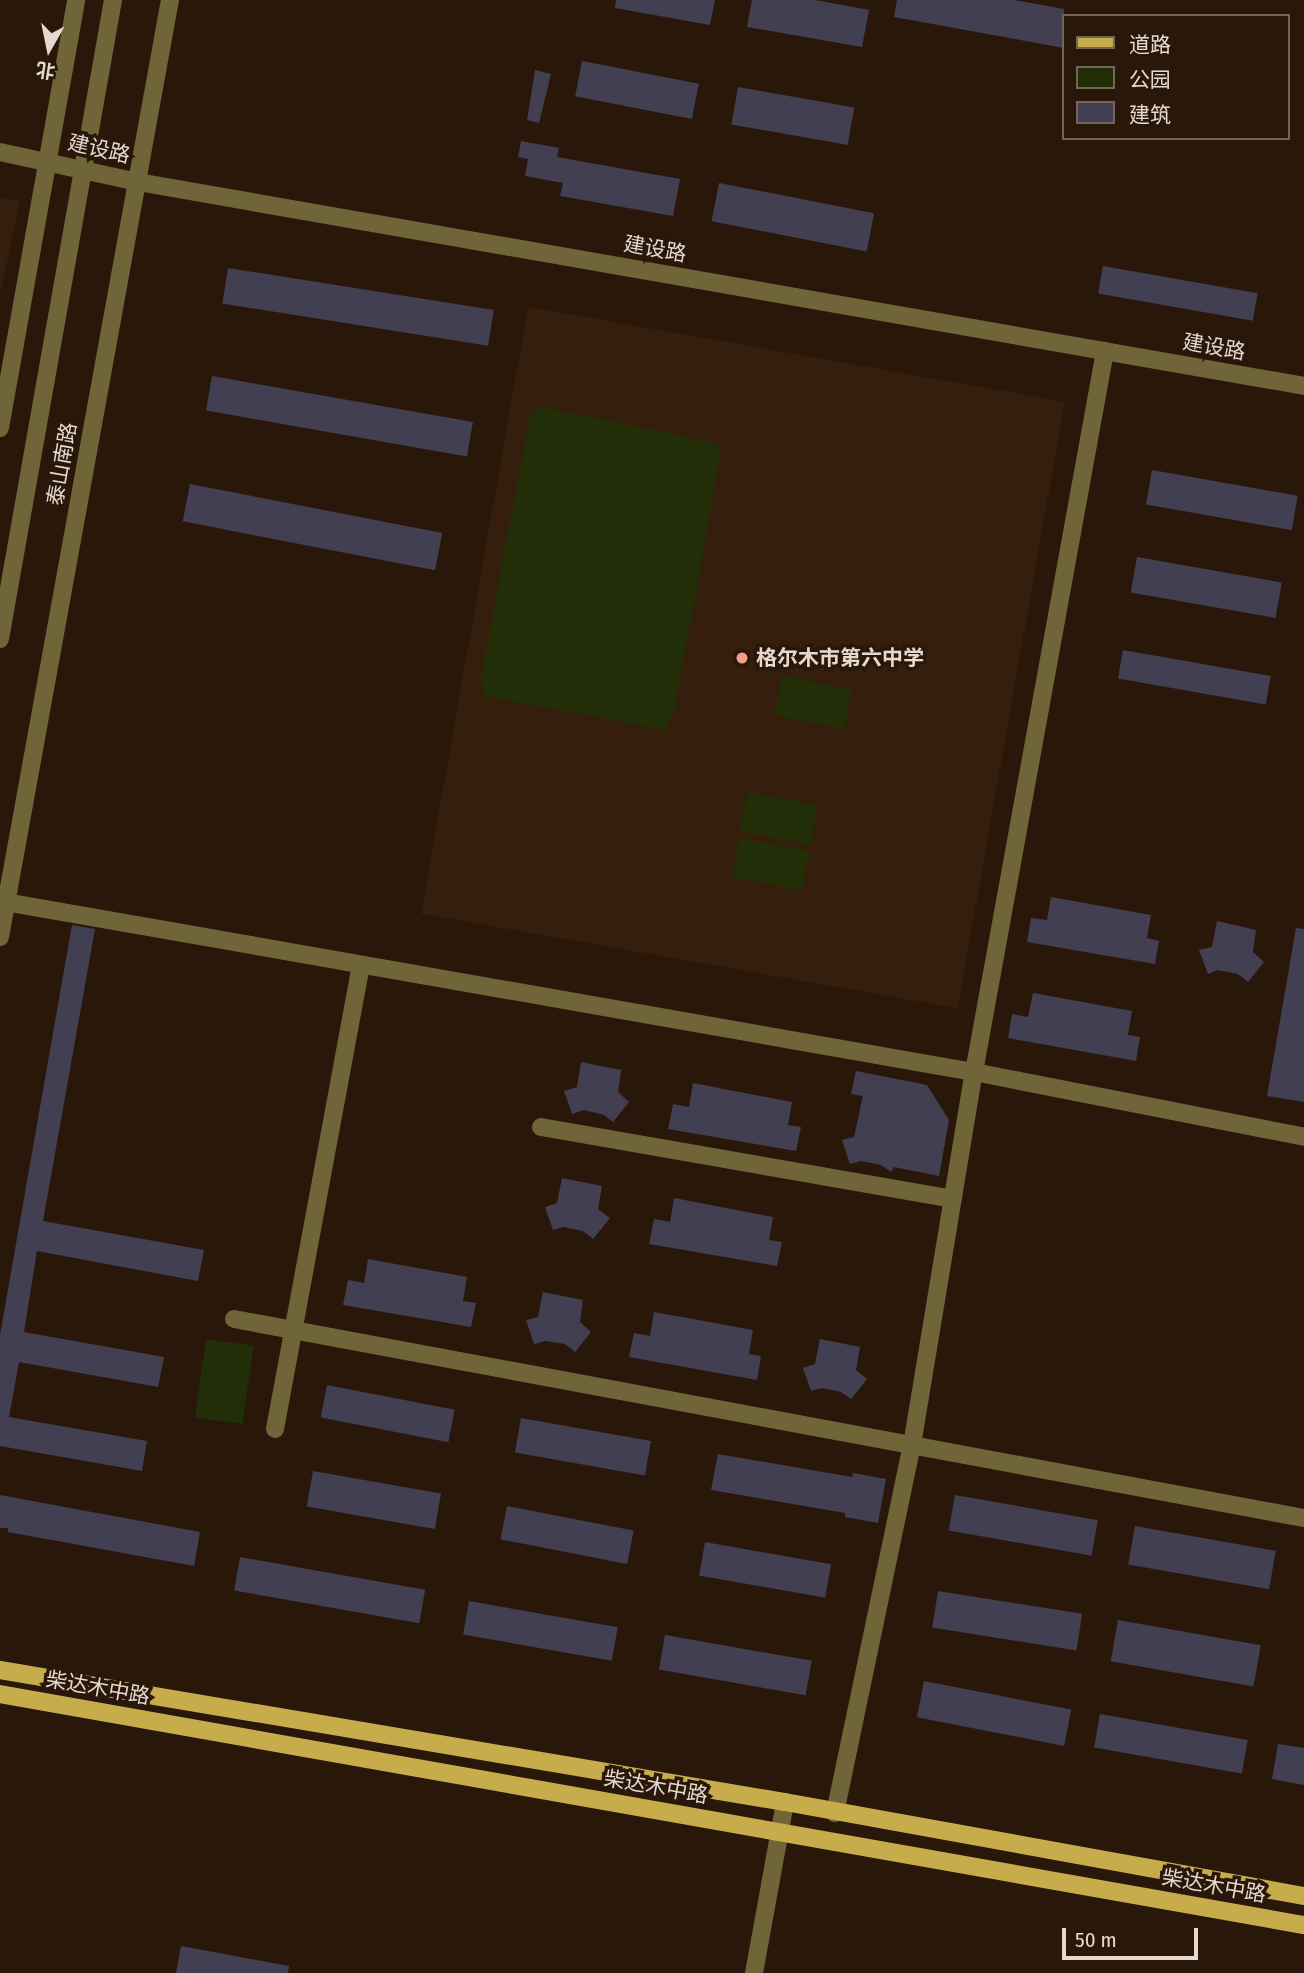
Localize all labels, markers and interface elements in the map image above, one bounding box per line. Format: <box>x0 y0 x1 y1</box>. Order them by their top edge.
north arrow <box>14 14 84 84</box>
legend <box>1062 14 1290 140</box>
text: 道路 <box>1129 32 1171 58</box>
text: 北 <box>34 57 57 83</box>
text: 公园 <box>1129 67 1171 93</box>
text: 建筑 <box>1129 102 1171 128</box>
street label: 建设路 <box>65 130 133 168</box>
street label: 建设路 <box>622 231 688 267</box>
street label: 建设路 <box>1181 329 1247 365</box>
street label: 泰山南路 <box>42 420 82 508</box>
place label: 格尔木市第六中学 <box>756 645 924 671</box>
marker: 格尔木市第六中学 <box>734 650 750 666</box>
street label: 柴达木中路 <box>44 1666 152 1710</box>
street label: 柴达木中路 <box>602 1765 710 1809</box>
street label: 柴达木中路 <box>1160 1864 1268 1908</box>
scale bar <box>1066 1913 1202 1957</box>
text: 50 m <box>1075 1927 1117 1953</box>

